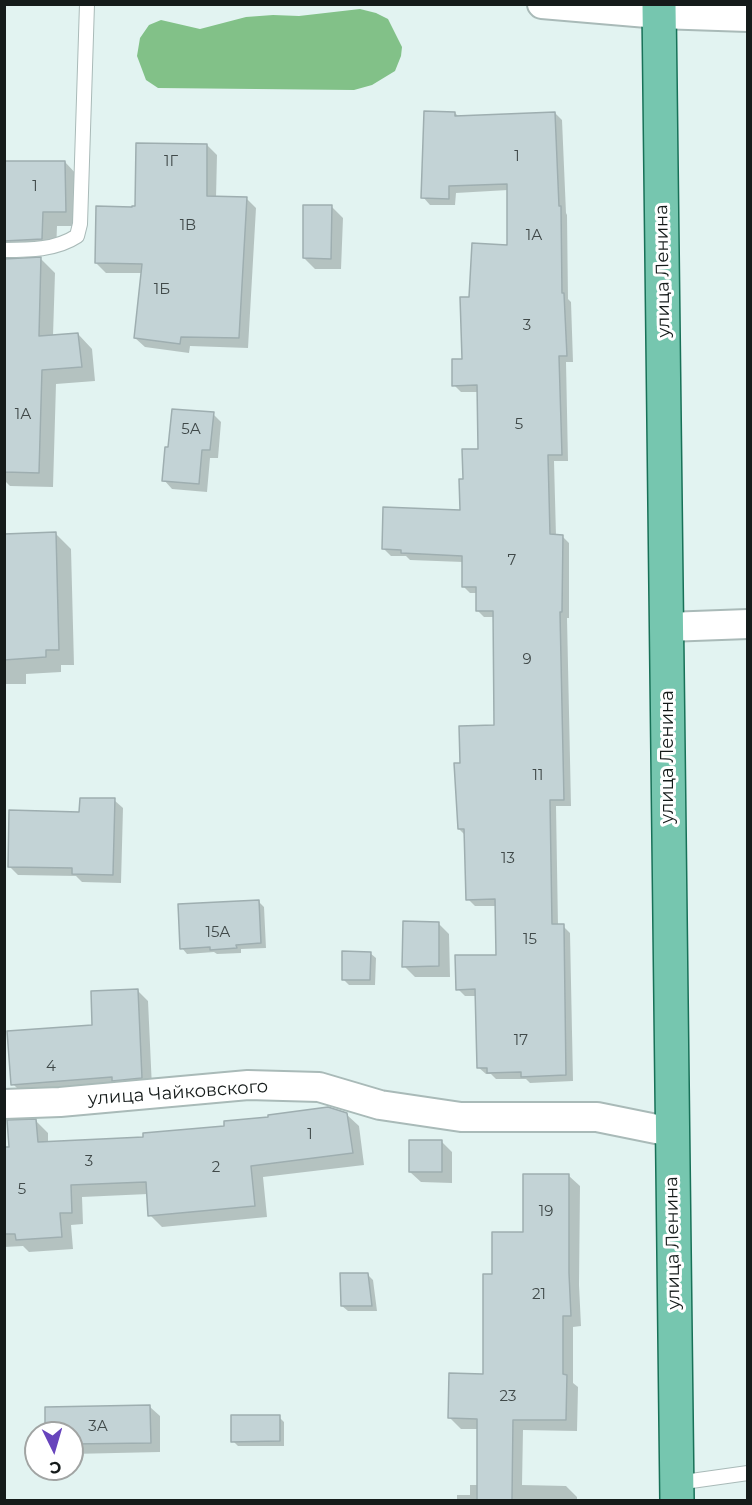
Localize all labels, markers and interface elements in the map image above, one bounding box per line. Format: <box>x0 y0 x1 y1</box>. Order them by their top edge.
house number: 1 <box>514 148 520 166</box>
house number: 1Г <box>164 153 178 171</box>
house number: 1 <box>32 178 38 196</box>
street label: улица Ленина <box>651 204 675 338</box>
house number: 1В <box>180 217 196 235</box>
house number: 1А <box>526 227 542 245</box>
house number: 1Б <box>154 281 170 299</box>
house number: 3 <box>523 317 531 335</box>
house number: 1А <box>15 406 31 424</box>
house number: 5 <box>515 416 523 434</box>
house number: 5А <box>181 421 201 439</box>
house number: 7 <box>508 552 516 570</box>
house number: 9 <box>522 651 532 669</box>
street label: улица Ленина <box>657 690 679 824</box>
house number: 11 <box>533 767 543 785</box>
house number: 13 <box>501 850 515 868</box>
house number: 15А <box>205 924 231 942</box>
house number: 15 <box>523 931 537 949</box>
house number: 17 <box>514 1032 528 1050</box>
house number: 4 <box>46 1058 56 1076</box>
street label: улица Чайковского <box>87 1076 269 1110</box>
house number: 1 <box>307 1126 313 1144</box>
house number: 3 <box>85 1153 93 1171</box>
house number: 2 <box>212 1159 220 1177</box>
street label: улица Ленина <box>661 1176 685 1310</box>
house number: 5 <box>18 1181 26 1199</box>
house number: 19 <box>539 1203 553 1221</box>
house number: 21 <box>532 1286 546 1304</box>
house number: 23 <box>500 1388 516 1406</box>
house number: 3А <box>88 1418 108 1436</box>
north arrow <box>24 1421 84 1481</box>
text: С <box>49 1457 62 1477</box>

